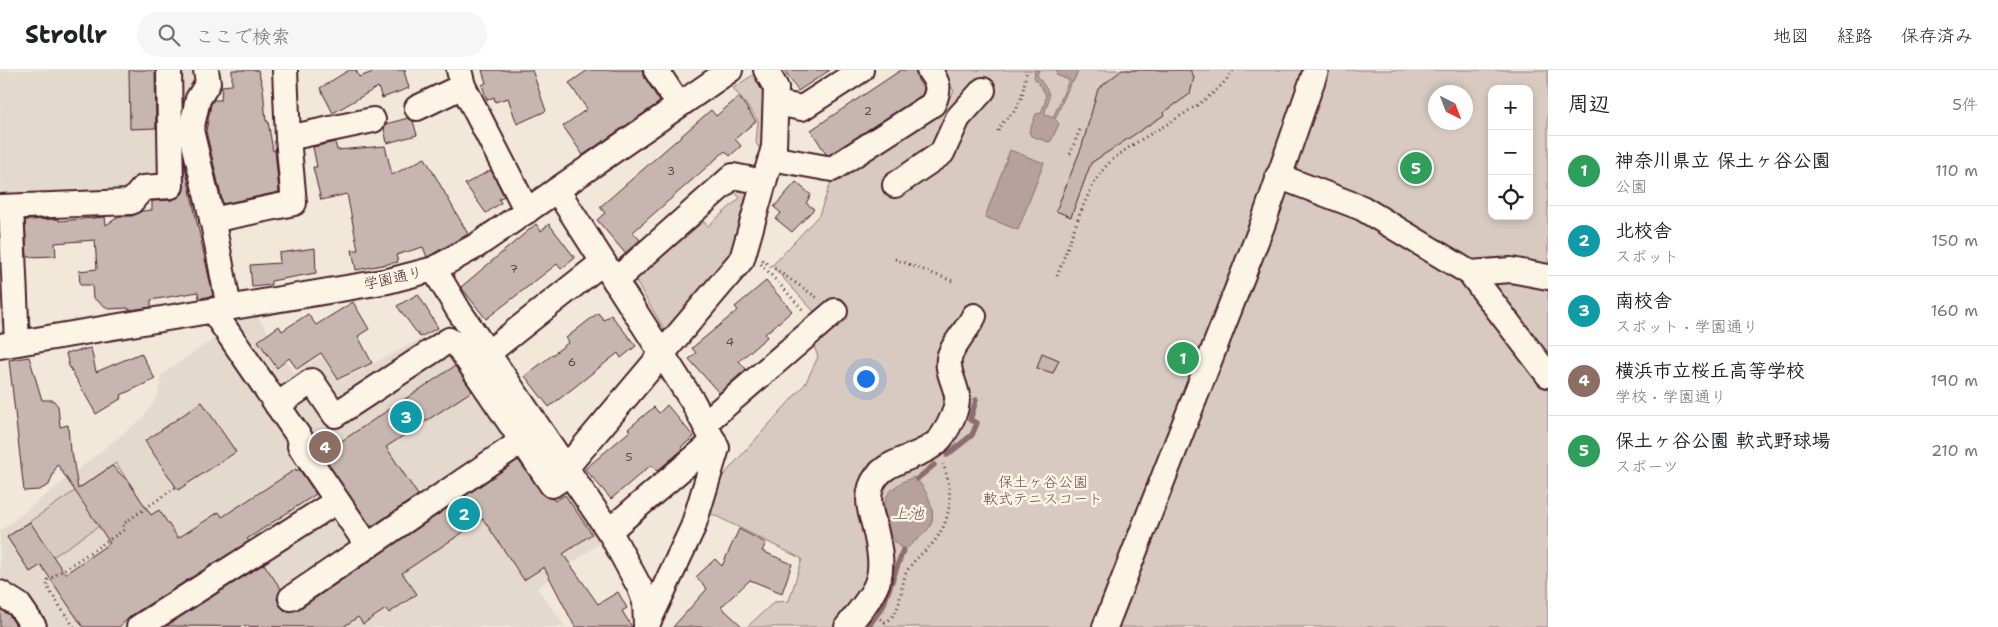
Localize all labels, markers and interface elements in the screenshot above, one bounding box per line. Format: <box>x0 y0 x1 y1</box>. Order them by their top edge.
search box <box>137 12 487 57</box>
text: Strollr <box>25 19 107 51</box>
icon: search <box>155 21 183 49</box>
text: ここで検索 <box>195 24 290 49</box>
text: 地図 <box>1773 24 1809 48</box>
text: 経路 <box>1837 24 1873 48</box>
text: 保存済み <box>1901 24 1973 48</box>
north arrow <box>1428 85 1473 130</box>
map controls <box>1488 85 1533 220</box>
button: + <box>1488 85 1533 130</box>
text: 周辺 <box>1568 90 1610 118</box>
text: 5件 <box>1952 94 1978 115</box>
house number: 2 <box>864 103 872 119</box>
button: − <box>1488 130 1533 175</box>
text: 神奈川県立 保土ヶ谷公園 <box>1615 148 1831 173</box>
pin: 5 <box>1400 149 1432 187</box>
text: 1 <box>1580 160 1588 181</box>
text: 110 m <box>1935 160 1978 181</box>
house number: 3 <box>667 163 675 179</box>
button: locate <box>1488 175 1533 220</box>
text: 公園 <box>1615 176 1647 197</box>
text: 北校舎 <box>1615 218 1672 243</box>
text: 2 <box>1578 230 1590 251</box>
text: 150 m <box>1931 230 1978 251</box>
text: スポット <box>1615 246 1679 267</box>
house number: 7 <box>510 261 518 277</box>
street label: 学園通り <box>362 262 424 294</box>
text: 南校舎 <box>1615 288 1672 313</box>
text: 3 <box>1578 300 1590 321</box>
text: 160 m <box>1931 300 1978 321</box>
text: スポット · 学園通り <box>1615 316 1758 337</box>
house number: 4 <box>726 334 734 350</box>
pin: 1 <box>1167 339 1199 377</box>
house number: 6 <box>568 354 576 370</box>
text: 横浜市立桜丘高等学校 <box>1615 358 1805 383</box>
your location <box>853 366 879 392</box>
text: 4 <box>1578 370 1590 391</box>
text: 190 m <box>1931 370 1978 391</box>
text: 学校 · 学園通り <box>1615 386 1726 407</box>
pin: 3 <box>390 398 422 436</box>
pin: 4 <box>309 428 341 466</box>
text: 保土ヶ谷公園 軟式野球場 <box>1615 428 1831 453</box>
text: 5 <box>1579 440 1589 461</box>
text: 210 m <box>1931 440 1978 461</box>
house number: 5 <box>625 449 633 465</box>
text: スポーツ <box>1615 456 1679 477</box>
park label: 保土ヶ谷公園 軟式テニスコート <box>983 472 1103 509</box>
pin: 2 <box>448 495 480 533</box>
water label: 上池 <box>892 503 925 524</box>

